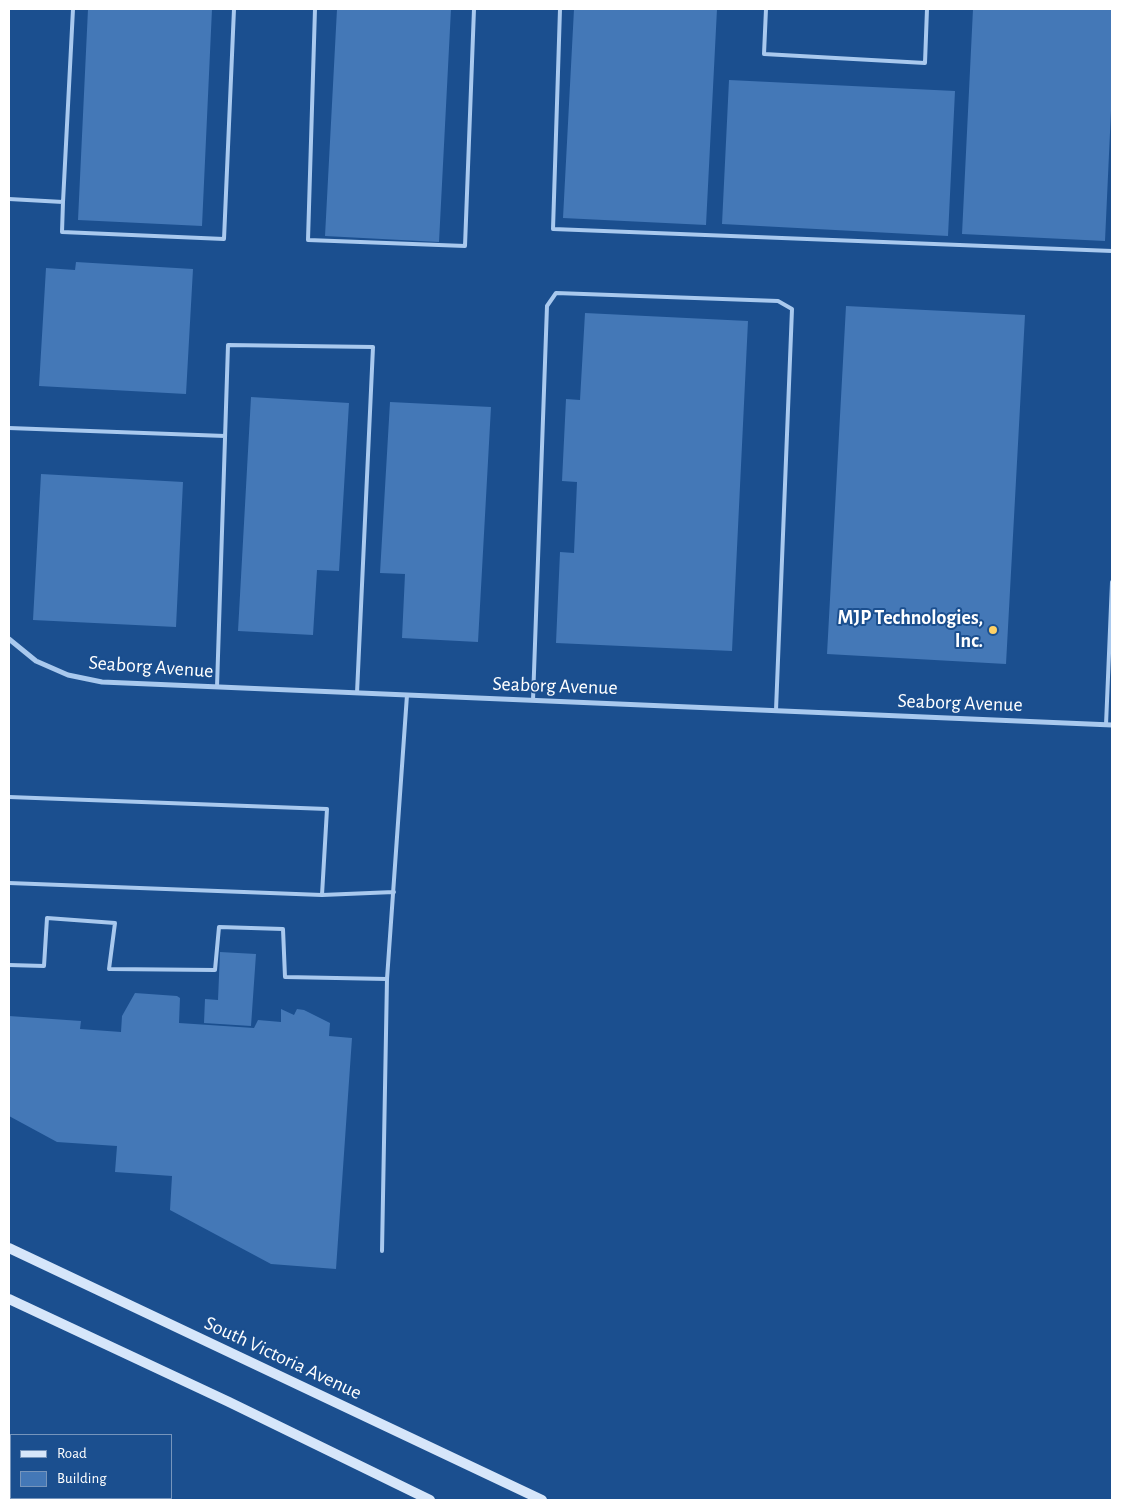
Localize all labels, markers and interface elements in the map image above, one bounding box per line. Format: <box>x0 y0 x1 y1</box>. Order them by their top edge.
place label: MJP Technologies, Inc. <box>838 606 983 653</box>
marker: MJP Technologies, Inc. <box>987 624 999 636</box>
street label: Seaborg Avenue <box>88 651 214 683</box>
street label: Seaborg Avenue <box>492 672 618 700</box>
street label: Seaborg Avenue <box>897 689 1023 717</box>
street label: South Victoria Avenue <box>201 1311 365 1405</box>
legend <box>10 1434 172 1499</box>
text: Road <box>57 1446 87 1461</box>
text: Building <box>57 1471 107 1486</box>

